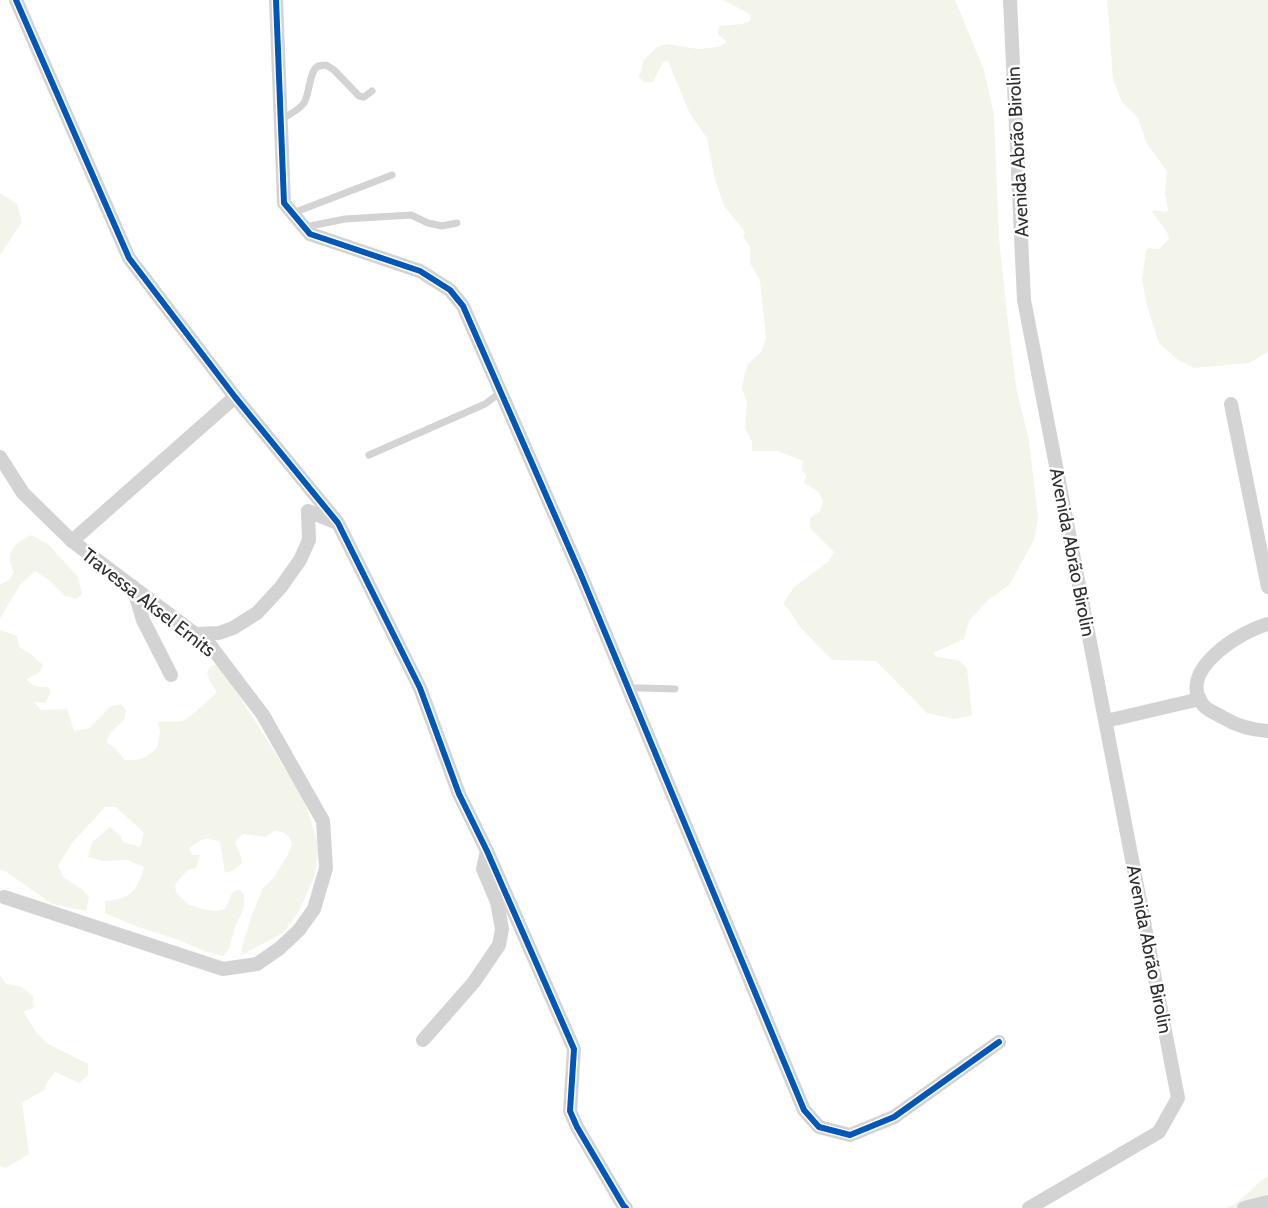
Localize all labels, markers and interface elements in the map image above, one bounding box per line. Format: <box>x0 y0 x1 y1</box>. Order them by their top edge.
street label: Avenida Abrão Birolin <box>1002 66 1033 238</box>
street label: Avenida Abrão Birolin <box>1045 466 1100 638</box>
street label: Travessa Aksel Ernits <box>77 543 220 662</box>
street label: Avenida Abrão Birolin <box>1122 863 1177 1035</box>

